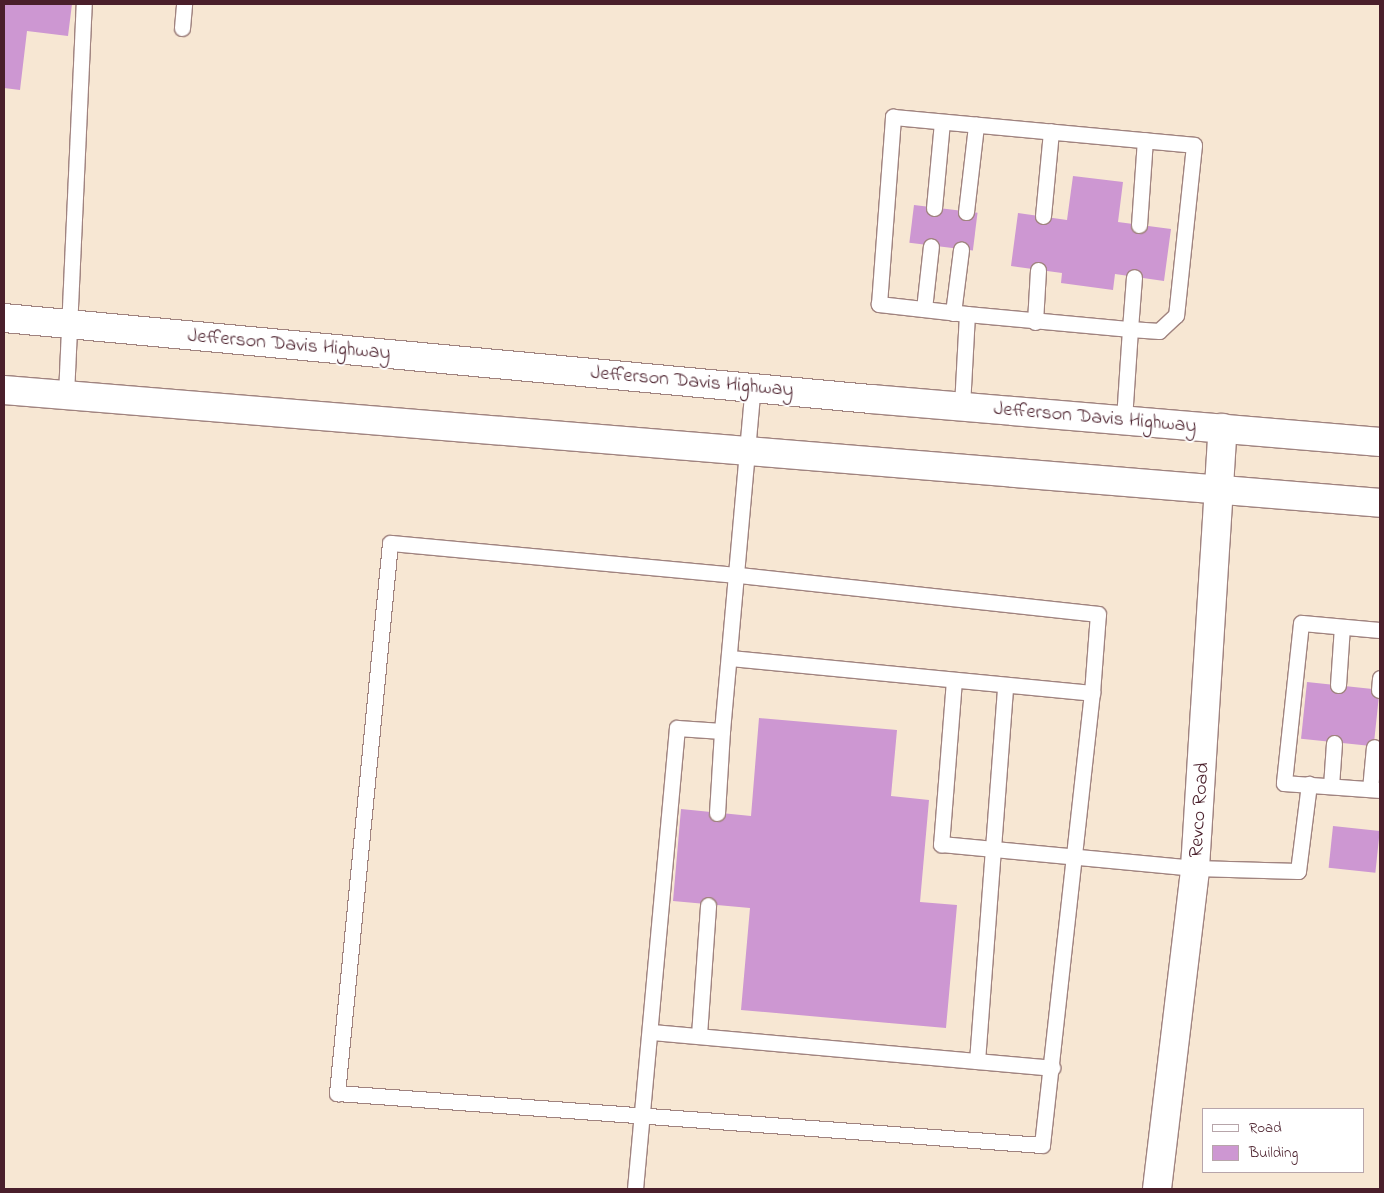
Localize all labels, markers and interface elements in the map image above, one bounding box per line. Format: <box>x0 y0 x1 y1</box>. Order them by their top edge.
street label: Jefferson Davis Highway <box>187 324 391 366</box>
street label: Jefferson Davis Highway <box>590 361 794 403</box>
street label: Jefferson Davis Highway <box>993 397 1197 439</box>
street label: Revco Road <box>1185 762 1215 858</box>
legend <box>1202 1108 1364 1173</box>
text: Road <box>1249 1117 1282 1139</box>
text: Building <box>1249 1142 1298 1164</box>

